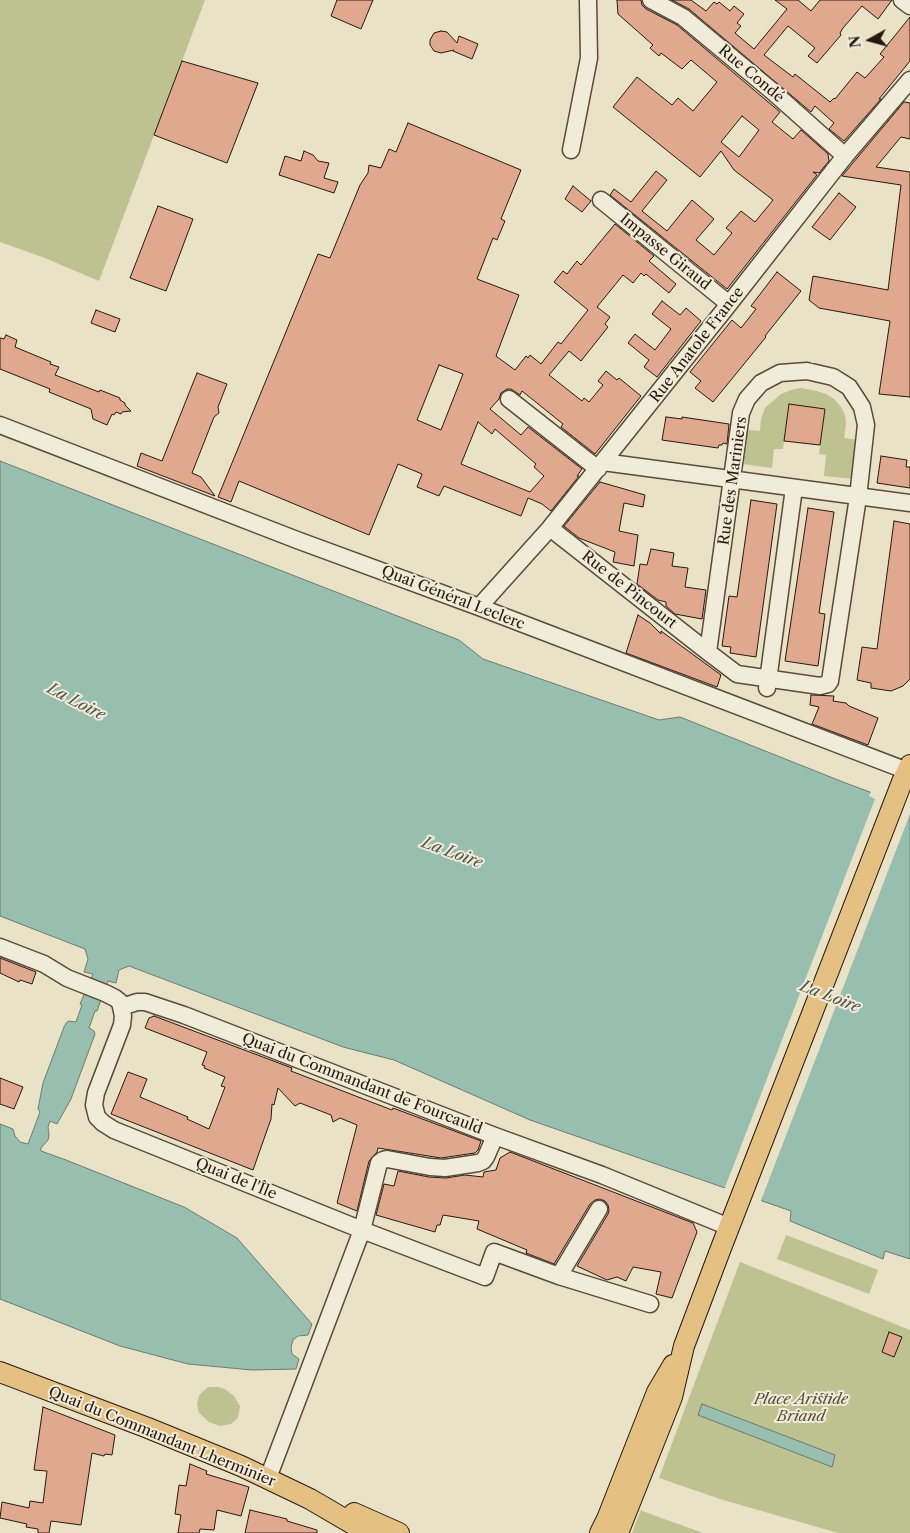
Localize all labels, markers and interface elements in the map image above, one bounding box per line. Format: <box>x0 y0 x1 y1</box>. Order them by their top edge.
north arrow <box>845 15 895 65</box>
text: N <box>845 35 865 49</box>
street label: Rue Condé <box>714 41 788 107</box>
street label: Impasse Giraud <box>616 210 714 294</box>
street label: Rue Anatole France <box>646 284 748 406</box>
street label: Rue des Mariniers <box>715 416 751 546</box>
street label: Rue de Pincourt <box>578 547 680 633</box>
street label: Quai Général Leclerc <box>379 562 527 634</box>
water label: La Loire <box>44 679 108 725</box>
water label: La Loire <box>419 833 485 873</box>
water label: La Loire <box>797 977 863 1017</box>
street label: Quai du Commandant de Fourcauld <box>239 1030 485 1138</box>
street label: Quai de l'Île <box>193 1155 279 1203</box>
street label: Quai du Commandant Lherminier <box>46 1383 278 1491</box>
park label: Place Aristide Briand <box>754 1391 848 1426</box>

